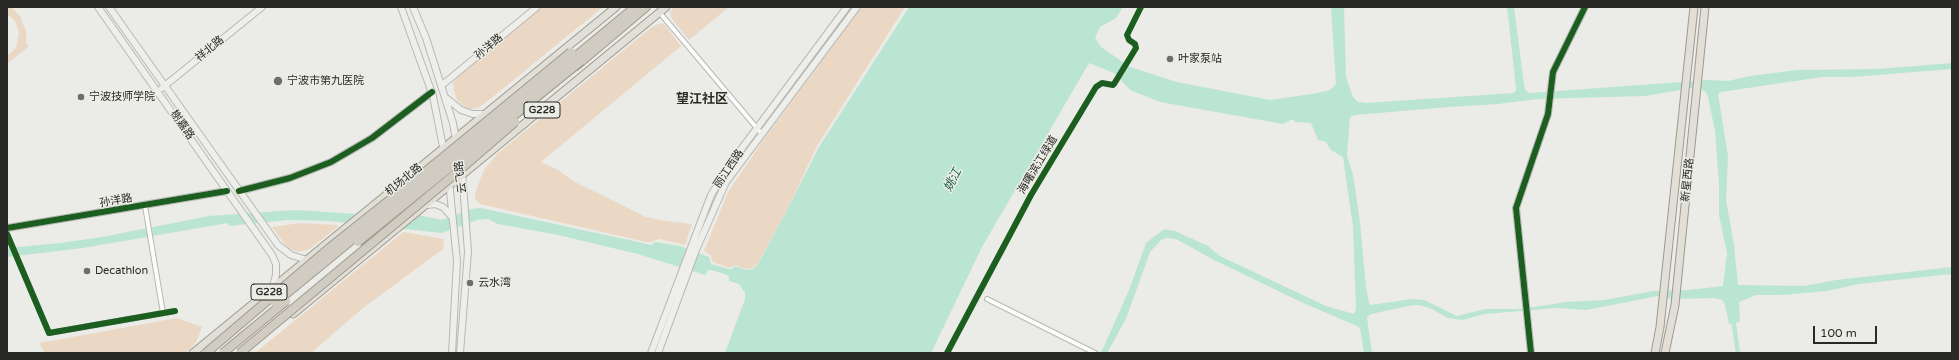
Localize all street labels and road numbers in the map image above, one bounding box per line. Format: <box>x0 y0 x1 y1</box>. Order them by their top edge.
street label: 孙洋路 <box>472 31 506 63</box>
street label: 祥北路 <box>193 33 227 65</box>
road number: G228 <box>524 102 560 118</box>
street label: 榭嘉路 <box>167 108 197 142</box>
street label: 海曙滨江绿道 <box>1015 133 1061 197</box>
street label: 丽江西路 <box>711 147 747 191</box>
street label: 新星西路 <box>1679 157 1697 203</box>
street label: 云飞路 <box>452 160 470 194</box>
street label: 机场北路 <box>383 161 425 199</box>
street label: 孙洋路 <box>99 192 133 210</box>
road number: G228 <box>251 284 287 300</box>

